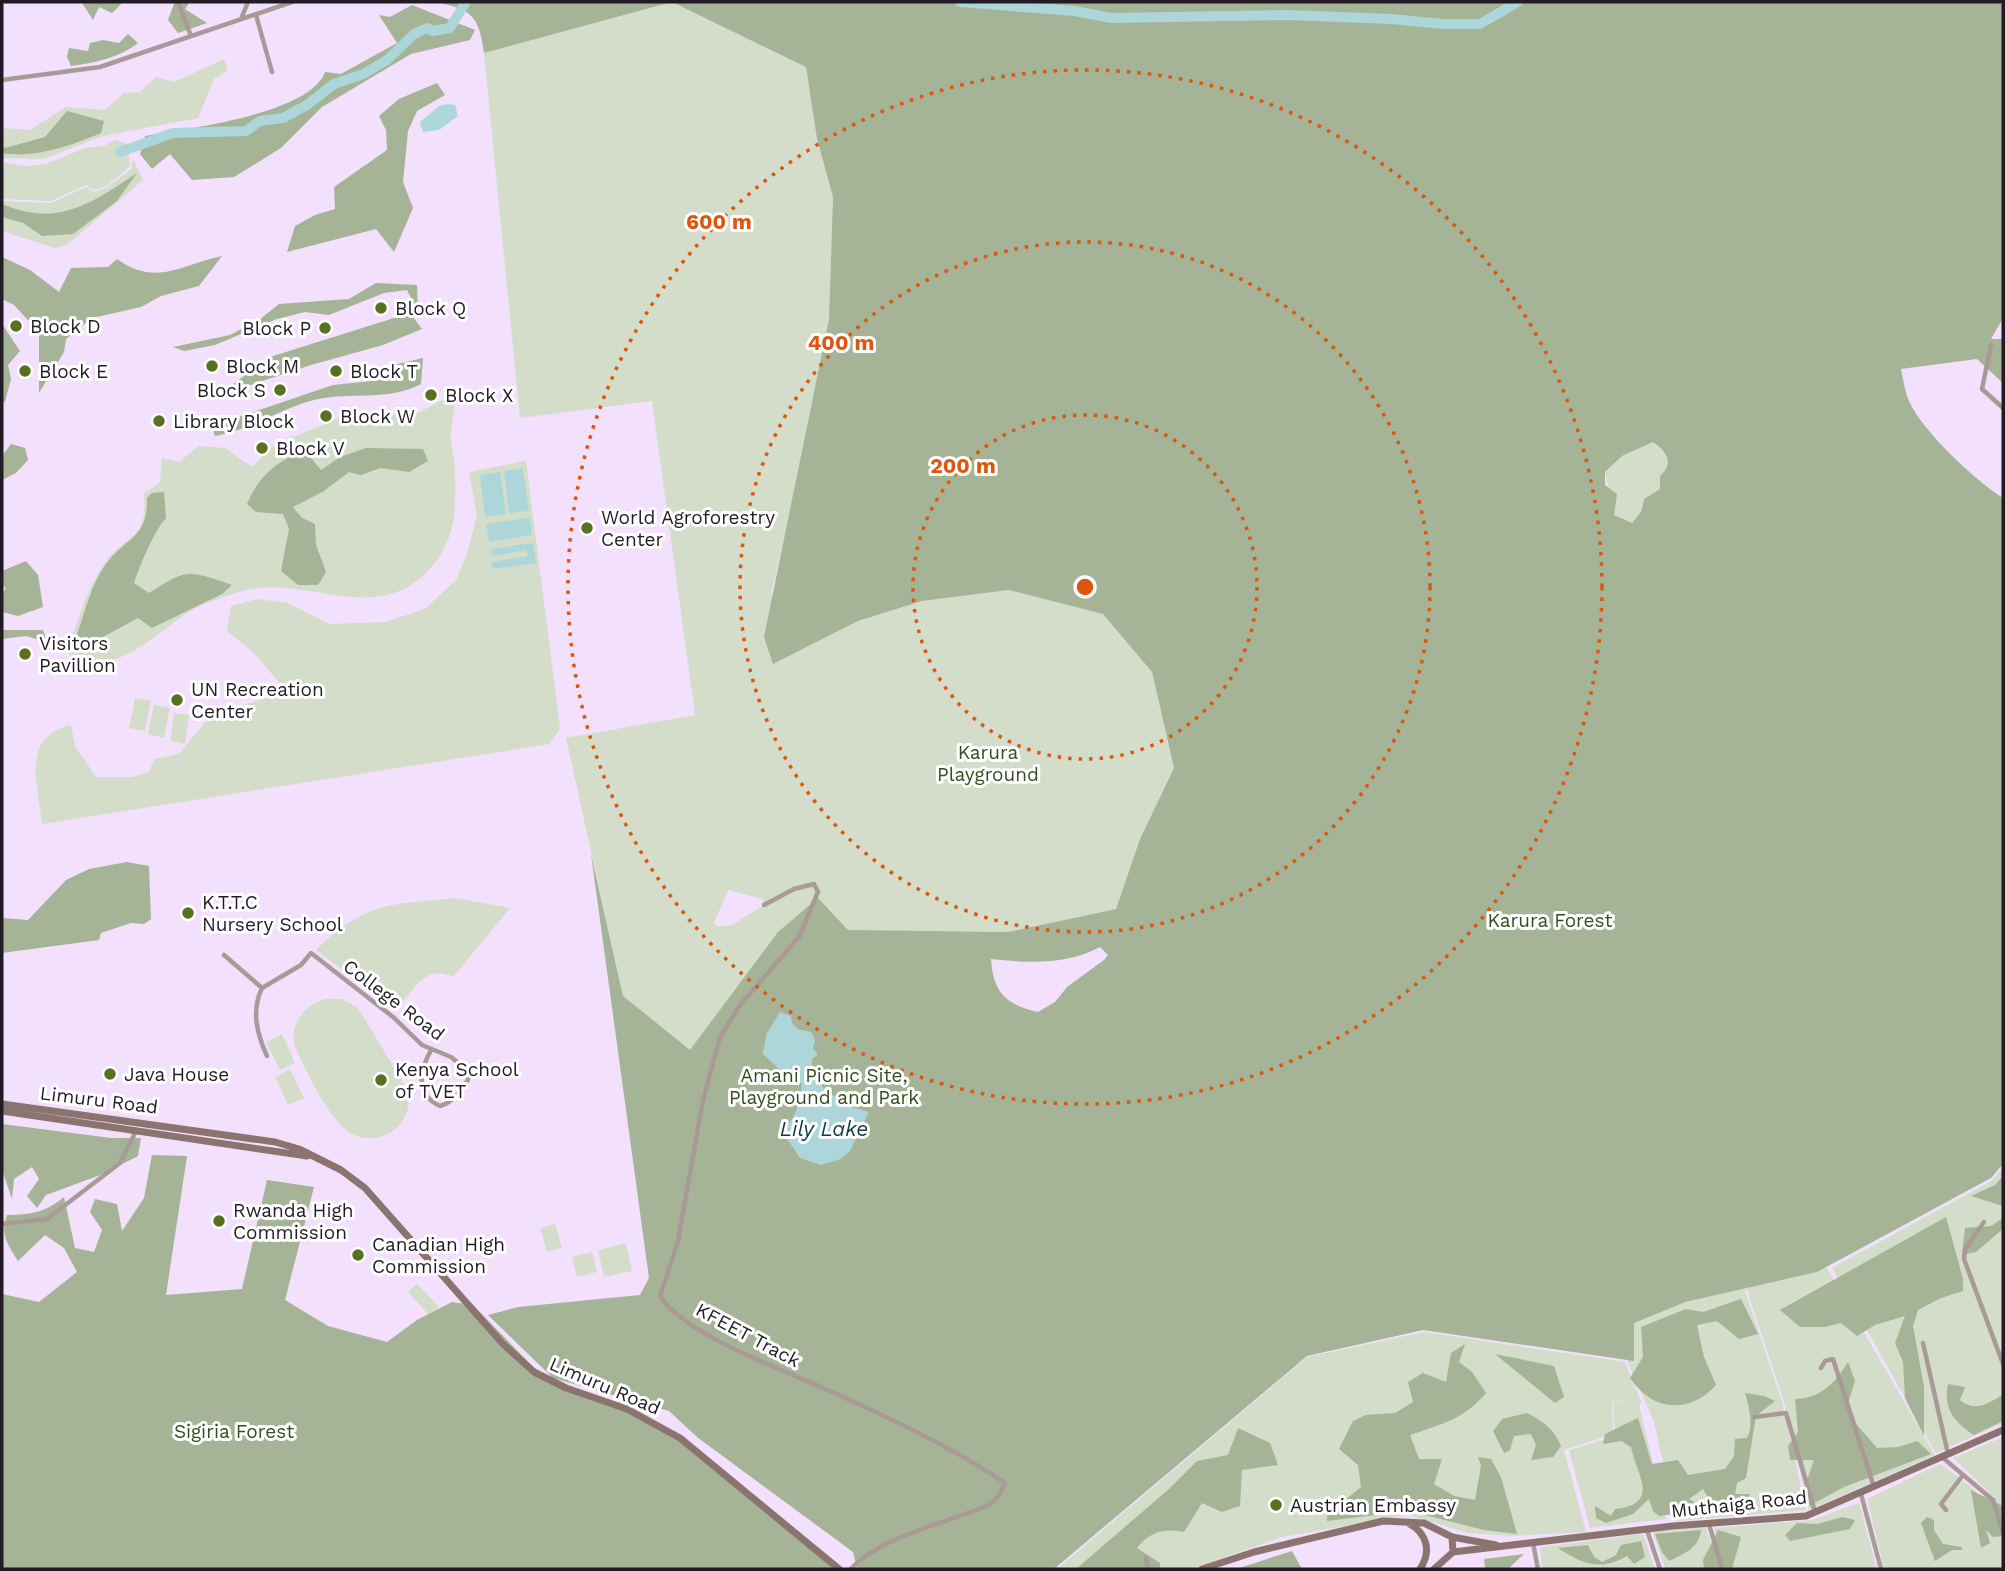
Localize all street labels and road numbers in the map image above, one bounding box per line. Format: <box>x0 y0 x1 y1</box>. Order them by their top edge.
street label: College Road <box>339 954 449 1046</box>
street label: Limuru Road <box>39 1081 159 1119</box>
street label: KFEET Track <box>692 1298 804 1372</box>
street label: Limuru Road <box>546 1352 664 1420</box>
street label: Muthaiga Road <box>1670 1485 1808 1523</box>

